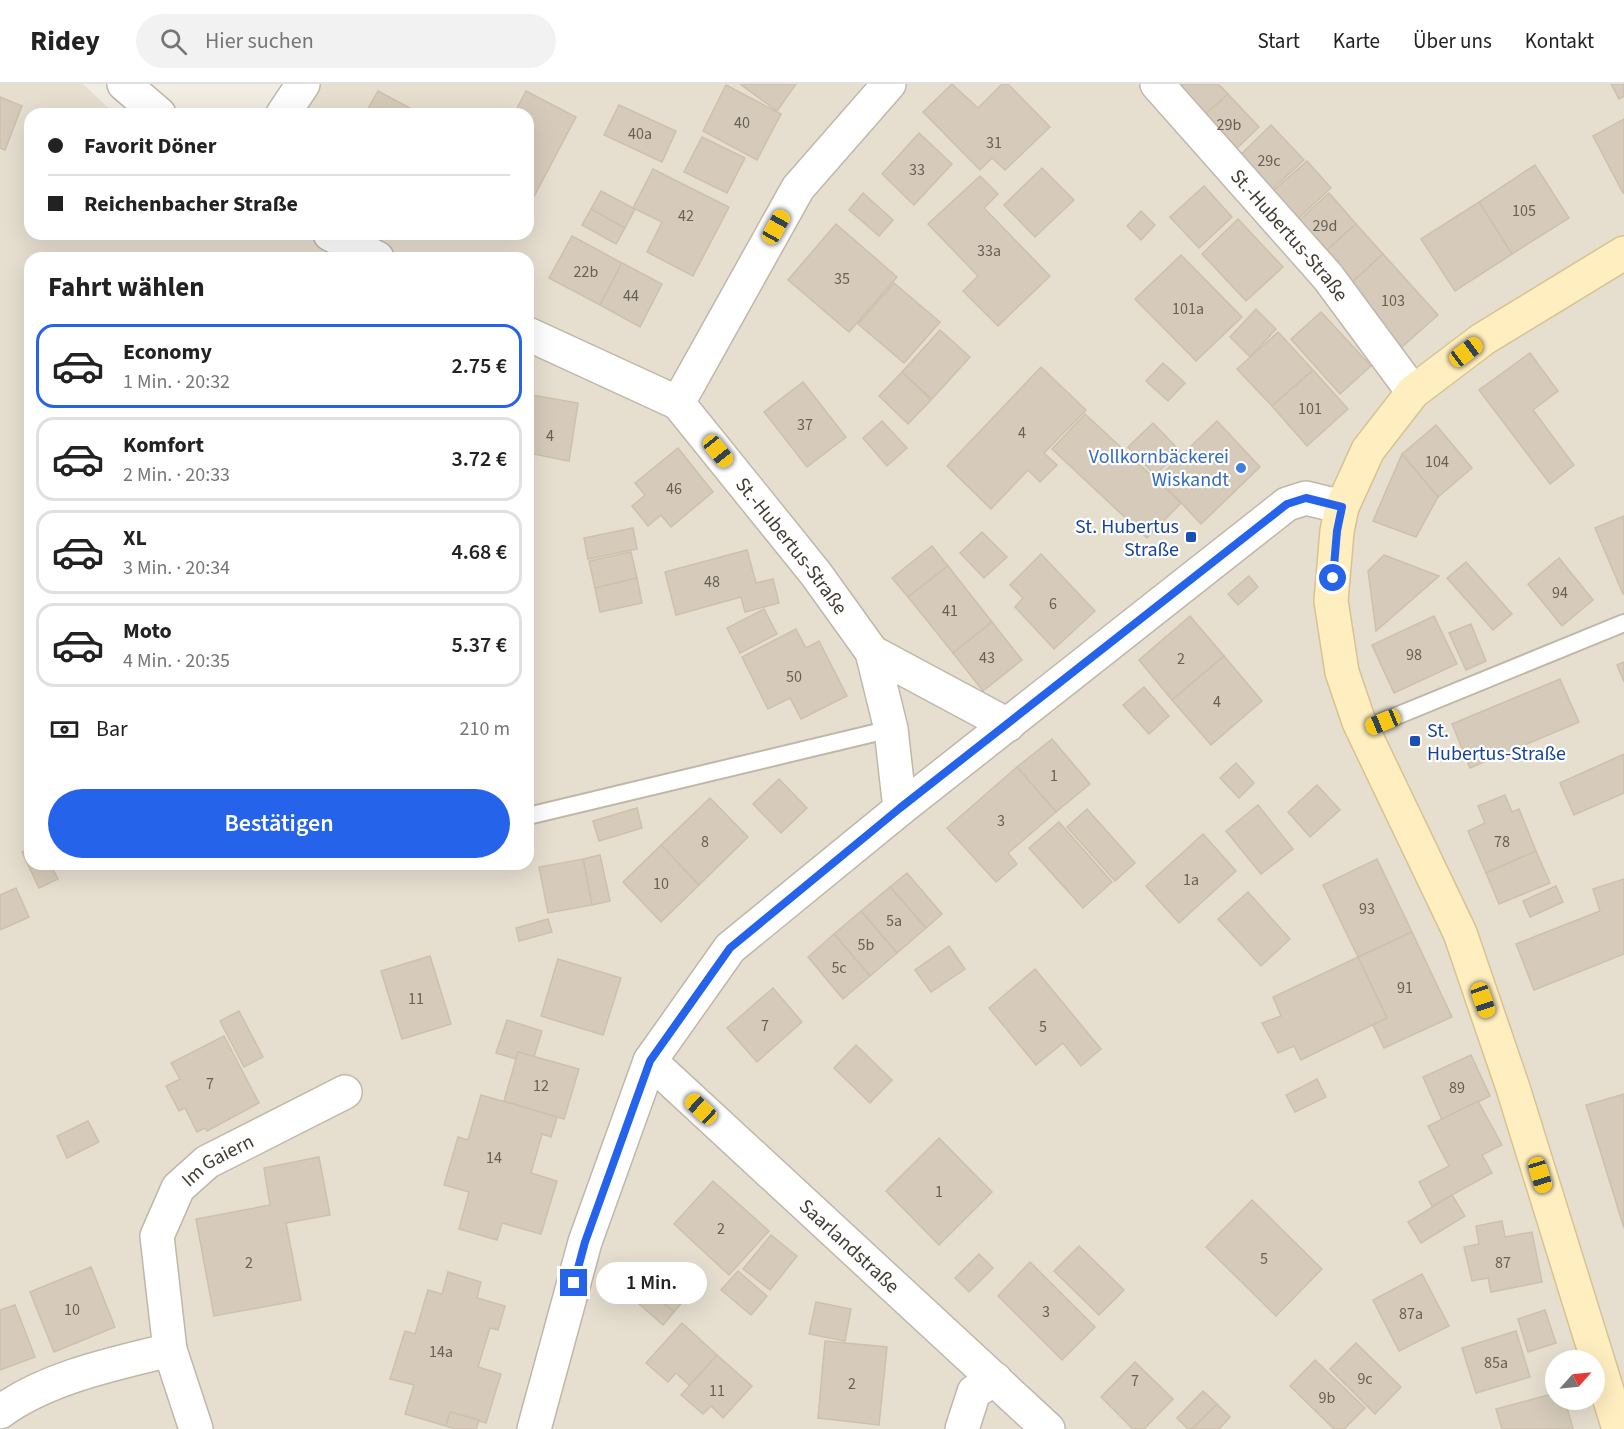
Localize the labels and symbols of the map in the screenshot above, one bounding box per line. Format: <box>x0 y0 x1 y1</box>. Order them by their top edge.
house number: 40 <box>734 112 750 134</box>
house number: 29b <box>1217 114 1242 136</box>
house number: 40a <box>628 123 652 145</box>
house number: 31 <box>986 132 1002 154</box>
house number: 29c <box>1257 150 1281 172</box>
house number: 33 <box>909 159 925 181</box>
street label: St.-Hubertus-Straße <box>1224 163 1354 308</box>
house number: 105 <box>1512 200 1536 222</box>
house number: 42 <box>678 205 694 227</box>
car <box>759 207 793 247</box>
house number: 29d <box>1313 215 1337 237</box>
house number: 33a <box>977 240 1001 262</box>
house number: 22b <box>574 261 599 283</box>
house number: 35 <box>834 268 850 290</box>
house number: 44 <box>623 285 639 307</box>
house number: 103 <box>1381 290 1405 312</box>
house number: 101a <box>1172 298 1204 320</box>
car <box>1446 334 1486 370</box>
house number: 101 <box>1298 398 1322 420</box>
house number: 37 <box>797 414 813 436</box>
house number: 4 <box>1018 422 1026 444</box>
house number: 4 <box>546 425 554 447</box>
car <box>700 431 736 471</box>
place label: Vollkornbäckerei Wiskandt <box>1089 443 1229 494</box>
house number: 104 <box>1425 451 1449 473</box>
marker: Vollkornbäckerei Wiskandt <box>1234 461 1248 475</box>
street label: St.-Hubertus-Straße <box>728 472 854 621</box>
house number: 46 <box>666 478 682 500</box>
place label: St. Hubertus Straße <box>1075 513 1179 564</box>
marker: St. Hubertus Straße <box>1184 530 1198 544</box>
route start <box>1319 564 1346 591</box>
house number: 48 <box>704 571 720 593</box>
house number: 94 <box>1552 582 1568 604</box>
house number: 6 <box>1049 593 1057 615</box>
house number: 41 <box>942 600 958 622</box>
house number: 98 <box>1406 644 1422 666</box>
house number: 43 <box>979 647 995 669</box>
house number: 2 <box>1177 648 1185 670</box>
house number: 50 <box>786 666 802 688</box>
house number: 4 <box>1213 691 1221 713</box>
car <box>1363 707 1403 737</box>
place label: St. Hubertus-Straße <box>1427 717 1566 768</box>
marker: St. Hubertus-Straße <box>1408 734 1422 748</box>
house number: 1 <box>1050 765 1058 787</box>
house number: 3 <box>997 810 1005 832</box>
house number: 8 <box>701 831 709 853</box>
house number: 78 <box>1494 831 1510 853</box>
house number: 1a <box>1183 869 1199 891</box>
house number: 10 <box>653 873 669 895</box>
house number: 93 <box>1359 898 1375 920</box>
house number: 5a <box>886 910 902 932</box>
house number: 5b <box>858 934 875 956</box>
house number: 5c <box>831 957 847 979</box>
house number: 91 <box>1397 977 1413 999</box>
car <box>1469 980 1497 1020</box>
house number: 11 <box>408 988 424 1010</box>
house number: 7 <box>761 1015 769 1037</box>
house number: 5 <box>1039 1016 1047 1038</box>
house number: 7 <box>206 1073 214 1095</box>
house number: 12 <box>533 1075 549 1097</box>
house number: 89 <box>1449 1077 1465 1099</box>
car <box>682 1090 720 1128</box>
street label: Im Gaiern <box>176 1128 259 1194</box>
house number: 14 <box>486 1147 502 1169</box>
car <box>1526 1155 1554 1195</box>
house number: 1 <box>935 1181 943 1203</box>
street label: Saarlandstraße <box>793 1193 906 1300</box>
house number: 2 <box>717 1218 725 1240</box>
house number: 5 <box>1260 1248 1268 1270</box>
house number: 2 <box>245 1252 253 1274</box>
house number: 87 <box>1495 1252 1511 1274</box>
callout: 1 Min. <box>595 1262 706 1304</box>
route end <box>560 1269 587 1296</box>
house number: 10 <box>64 1299 80 1321</box>
house number: 3 <box>1042 1301 1050 1323</box>
house number: 87a <box>1399 1303 1423 1325</box>
house number: 14a <box>429 1341 453 1363</box>
north arrow <box>1545 1350 1605 1410</box>
house number: 85a <box>1484 1352 1508 1374</box>
house number: 9c <box>1357 1368 1373 1390</box>
house number: 7 <box>1131 1370 1139 1392</box>
house number: 2 <box>848 1373 856 1395</box>
house number: 11 <box>709 1380 725 1402</box>
house number: 9b <box>1319 1387 1336 1409</box>

